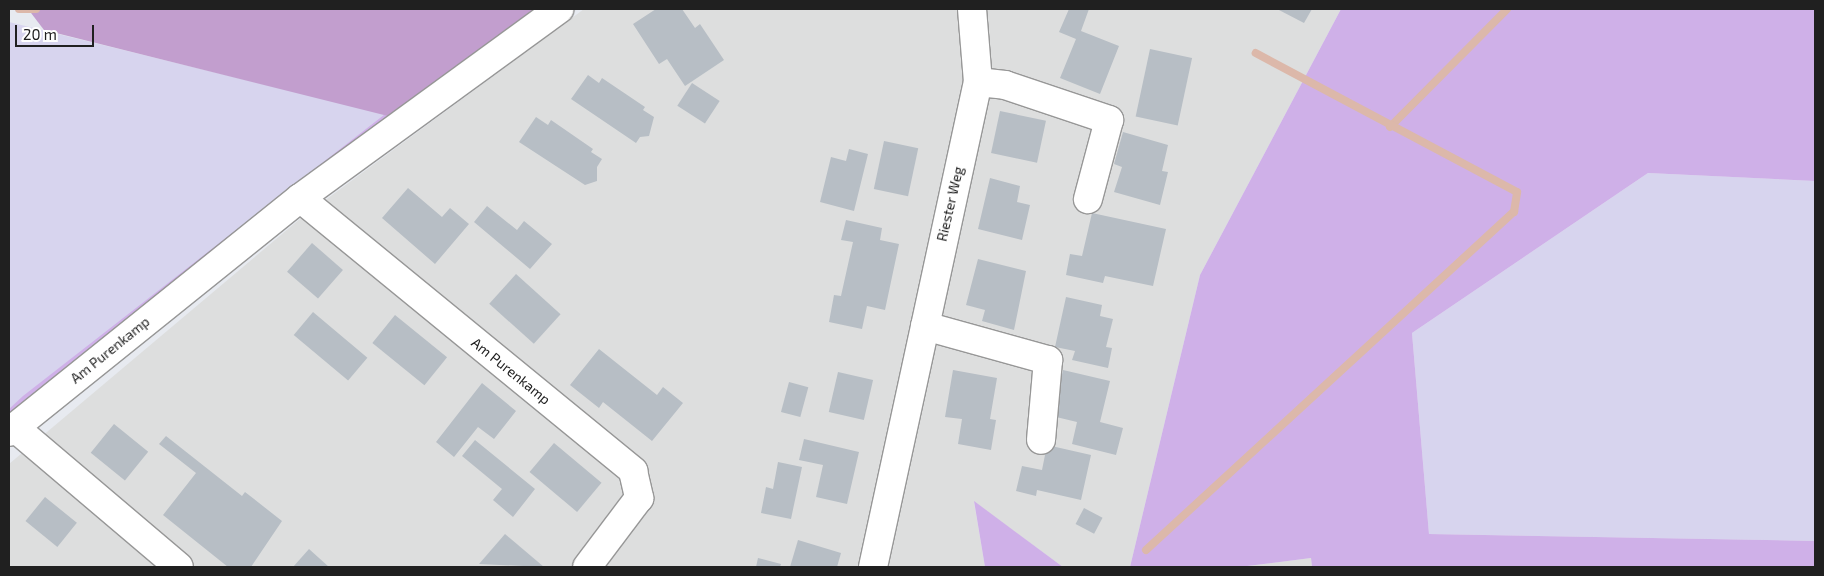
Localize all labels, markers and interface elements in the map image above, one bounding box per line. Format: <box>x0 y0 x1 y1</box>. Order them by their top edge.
scale bar <box>18 15 96 47</box>
text: 20 m <box>23 25 57 43</box>
street label: Riester Weg <box>933 165 967 243</box>
street label: Am Purenkamp <box>67 313 153 387</box>
street label: Am Purenkamp <box>468 334 554 408</box>

